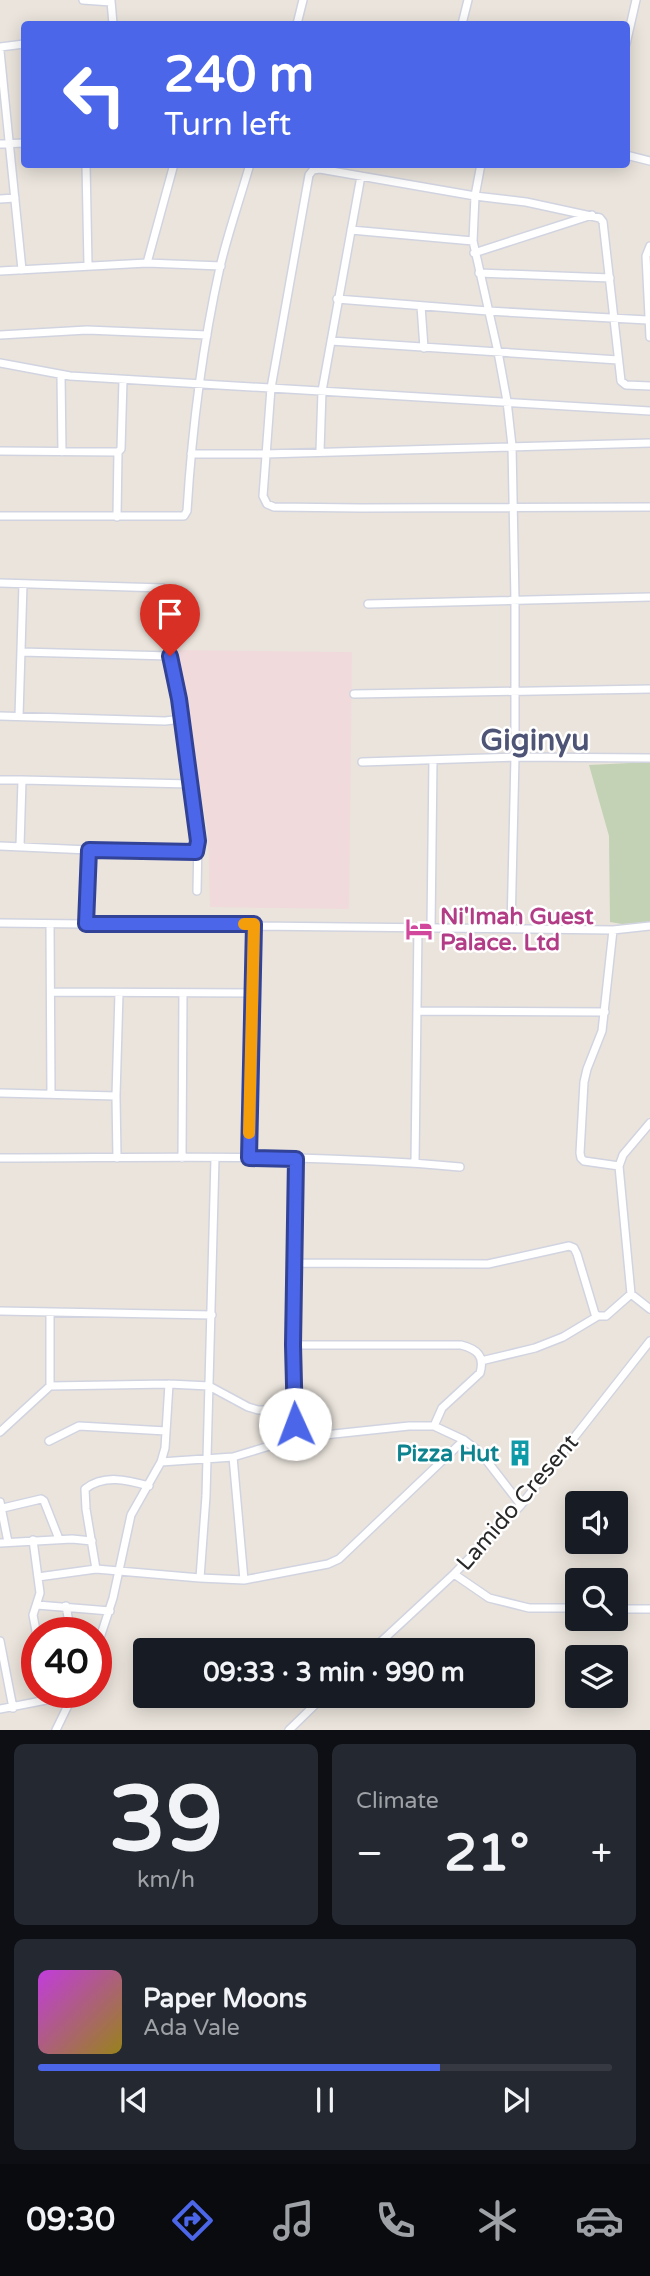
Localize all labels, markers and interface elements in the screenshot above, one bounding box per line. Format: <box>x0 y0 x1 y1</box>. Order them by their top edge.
text: 240 m <box>164 46 314 105</box>
icon: left <box>49 49 140 140</box>
text: Turn left <box>164 106 291 144</box>
pin <box>140 584 200 656</box>
icon: arrive <box>151 595 189 633</box>
district label: Giginyu <box>481 722 589 759</box>
place label: Ni'Imah Guest Palace. Ltd <box>440 903 594 957</box>
hotel icon: Ni'Imah Guest Palace. Ltd <box>404 914 434 944</box>
position arrow <box>258 1387 332 1461</box>
street label: Lamido Cresent <box>451 1429 585 1577</box>
building icon: Pizza Hut <box>505 1438 535 1468</box>
place label: Pizza Hut <box>396 1440 499 1468</box>
map controls <box>565 1491 628 1708</box>
button: sound <box>565 1491 628 1554</box>
button: search <box>565 1568 628 1631</box>
speed limit sign: 40 <box>21 1617 112 1708</box>
button: layers <box>565 1645 628 1708</box>
text: 09:33 · 3 min · 990 m <box>203 1657 465 1688</box>
text: 39 <box>109 1765 223 1875</box>
text: Climate <box>356 1787 439 1815</box>
text: 21° <box>444 1822 529 1885</box>
text: − <box>356 1831 383 1877</box>
text: + <box>591 1831 612 1877</box>
text: km/h <box>137 1866 195 1894</box>
text: Paper Moons <box>143 1983 307 2014</box>
text: Ada Vale <box>143 2014 240 2042</box>
icon: previous <box>115 2081 153 2119</box>
icon: pause <box>306 2081 344 2119</box>
icon: next <box>497 2081 535 2119</box>
icon: directions <box>168 2196 217 2245</box>
icon: music <box>269 2196 318 2245</box>
icon: phone <box>371 2196 420 2245</box>
icon: climate <box>473 2196 522 2245</box>
icon: car <box>575 2196 624 2245</box>
text: 09:30 <box>26 2201 115 2239</box>

